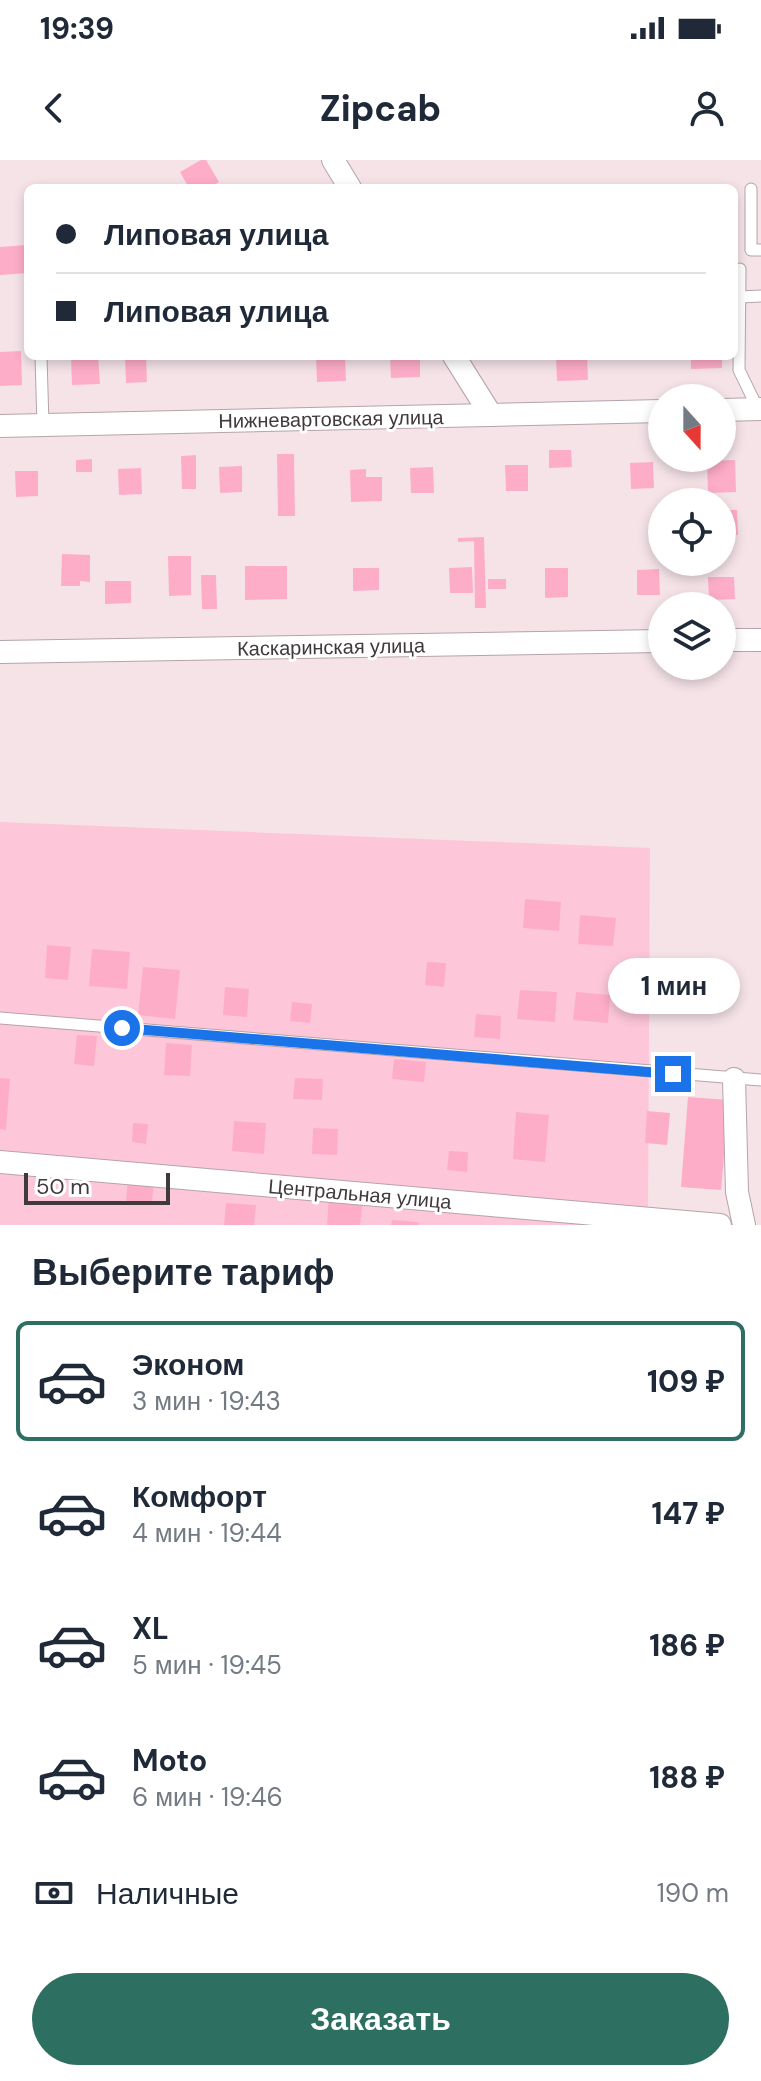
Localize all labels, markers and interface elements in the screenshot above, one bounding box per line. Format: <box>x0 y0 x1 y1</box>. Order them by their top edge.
text: 19:39 <box>40 9 114 48</box>
text: Zipcab <box>320 85 441 132</box>
icon: back <box>32 86 76 130</box>
icon: person <box>685 86 729 130</box>
text: Липовая улица <box>104 215 329 254</box>
text: Липовая улица <box>104 292 329 331</box>
north arrow <box>648 384 736 472</box>
map controls <box>648 384 736 680</box>
street label: Нижневартовская улица <box>218 404 445 434</box>
button: locate <box>648 488 736 576</box>
button: layers <box>648 592 736 680</box>
street label: Каскаринская улица <box>237 632 426 662</box>
callout: 1 мин <box>607 958 739 1014</box>
text: 1 мин <box>641 969 707 1003</box>
route start <box>104 1010 140 1046</box>
route end <box>655 1056 691 1092</box>
scale bar <box>24 1169 170 1205</box>
text: 50 m <box>36 1172 90 1201</box>
street label: Центральная улица <box>267 1173 454 1215</box>
text: Выберите тариф <box>32 1249 335 1296</box>
icon: car <box>36 1345 108 1417</box>
text: Эконом <box>132 1345 245 1384</box>
text: 109 ₽ <box>647 1362 725 1401</box>
text: 3 мин · 19:43 <box>132 1384 281 1418</box>
icon: car <box>36 1477 108 1549</box>
text: Комфорт <box>132 1477 267 1516</box>
text: 147 ₽ <box>652 1494 725 1533</box>
text: 4 мин · 19:44 <box>132 1516 282 1550</box>
icon: car <box>36 1609 108 1681</box>
text: XL <box>132 1609 169 1648</box>
text: 186 ₽ <box>649 1626 725 1665</box>
text: 5 мин · 19:45 <box>132 1648 282 1682</box>
icon: car <box>36 1741 108 1813</box>
text: Moto <box>132 1741 207 1780</box>
text: 188 ₽ <box>649 1758 725 1797</box>
text: 6 мин · 19:46 <box>132 1780 283 1814</box>
icon: cash <box>32 1871 76 1915</box>
text: Наличные <box>96 1874 239 1913</box>
text: 190 m <box>657 1876 729 1910</box>
button: Заказать <box>32 1973 729 2065</box>

